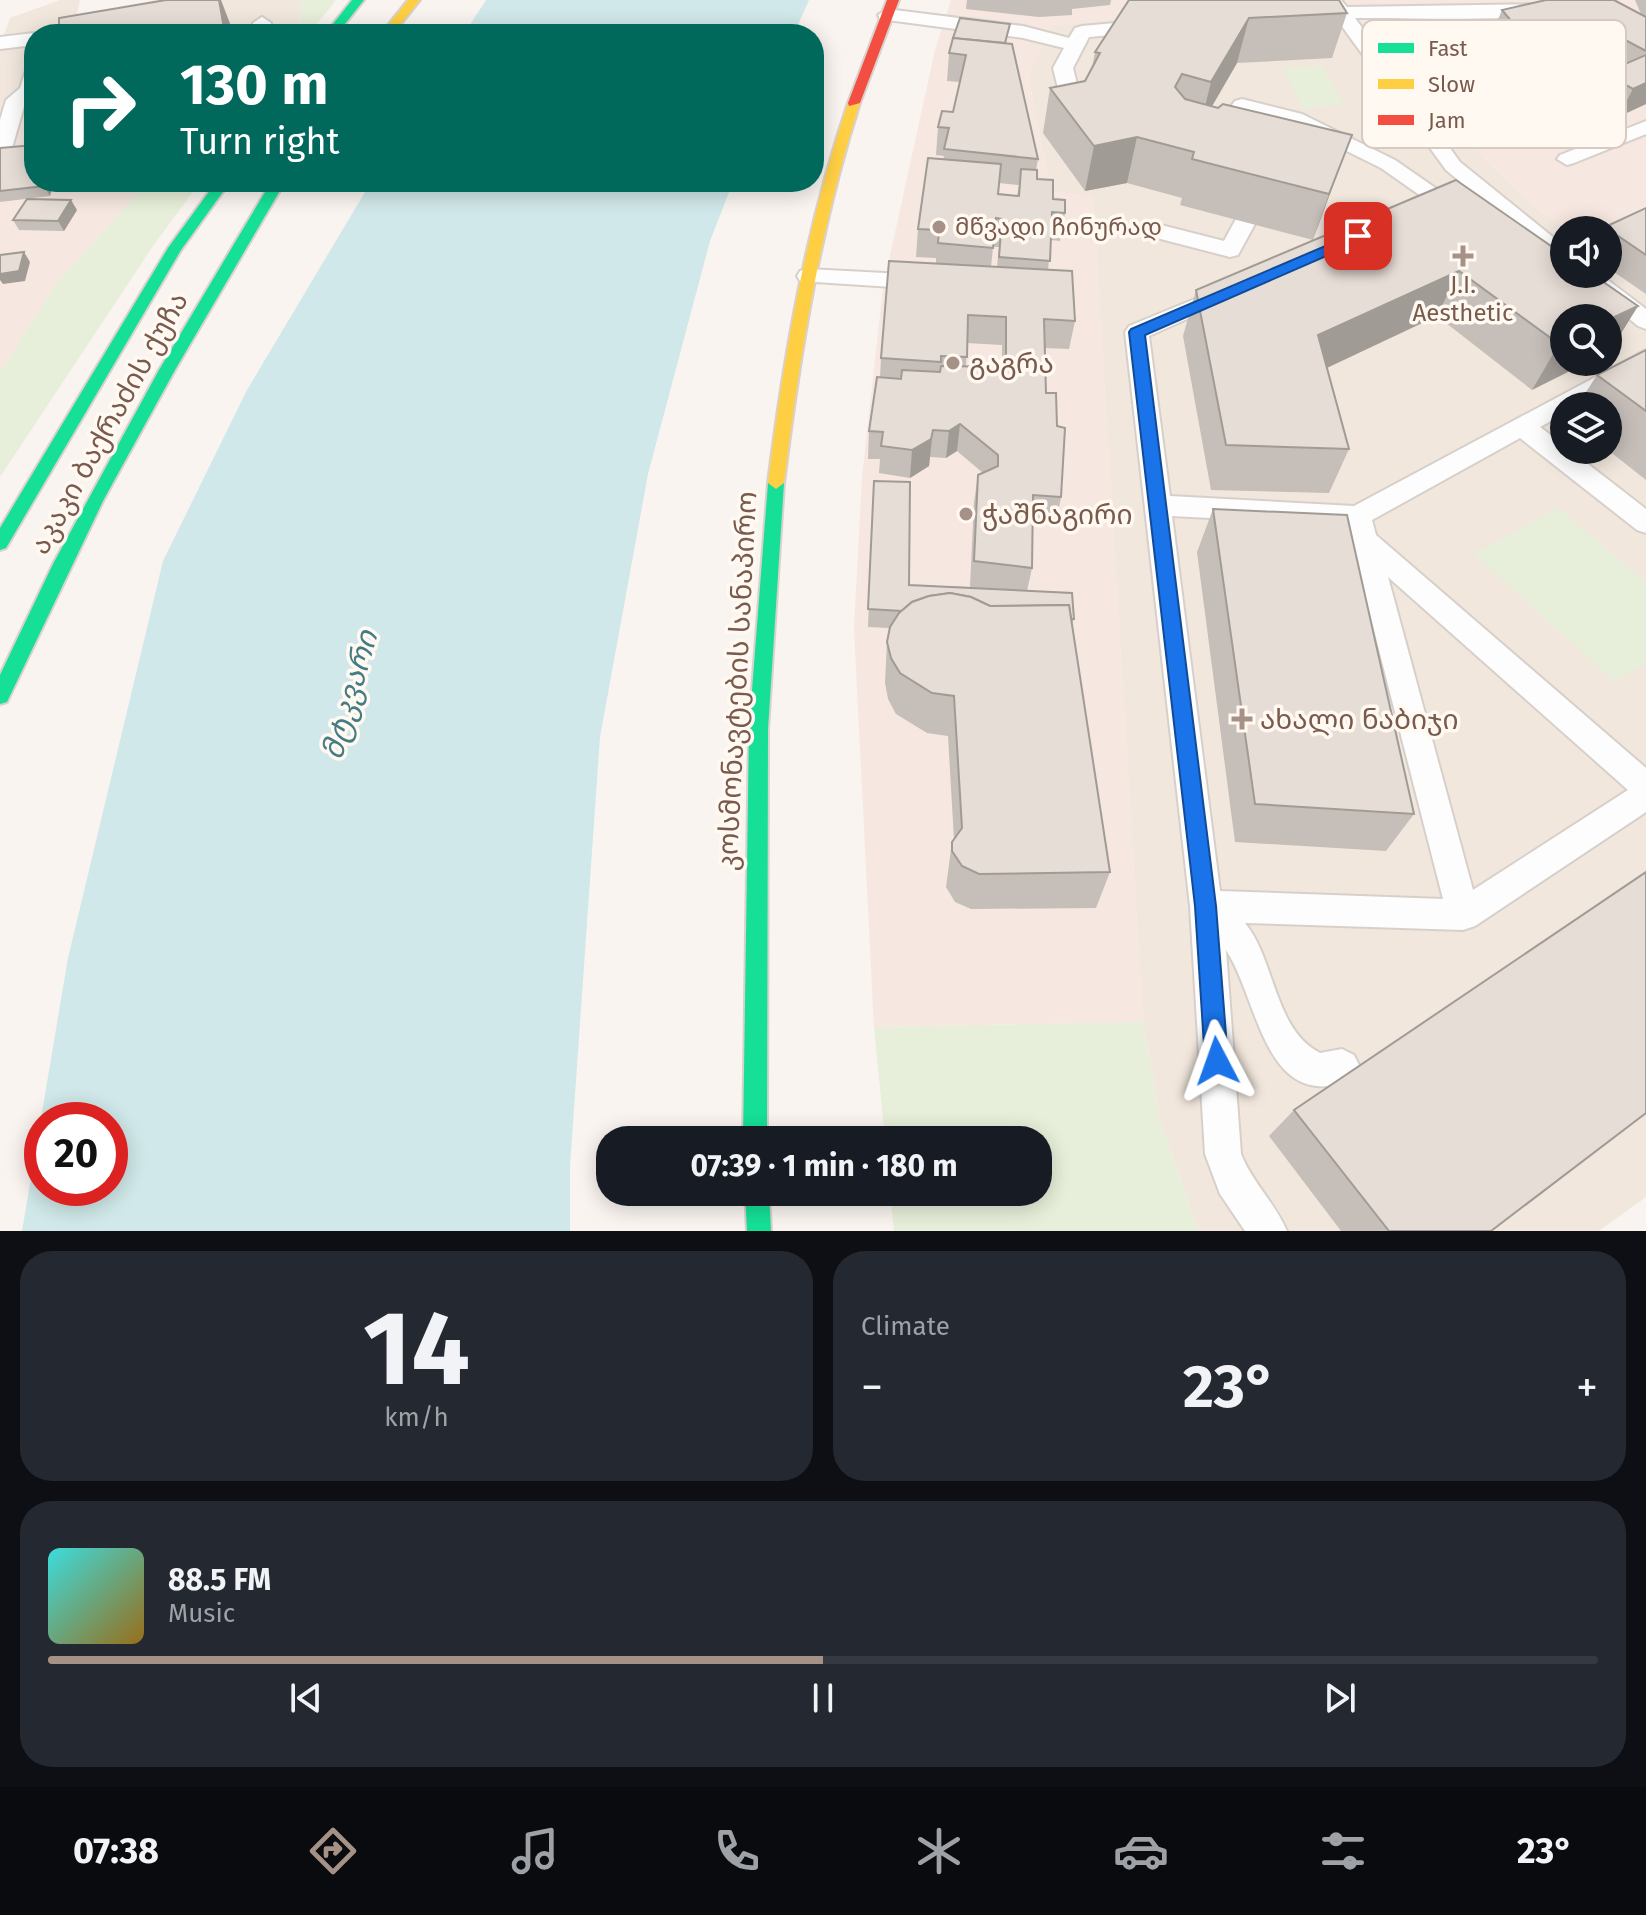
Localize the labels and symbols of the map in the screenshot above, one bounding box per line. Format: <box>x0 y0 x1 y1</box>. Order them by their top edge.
legend <box>1362 20 1626 148</box>
text: Fast <box>1428 35 1468 62</box>
text: Slow <box>1428 71 1475 98</box>
text: Jam <box>1428 107 1466 134</box>
pin <box>1324 202 1392 270</box>
place label: მწვადი ჩინურად <box>955 213 1162 241</box>
marker: მწვადი ჩინურად <box>930 218 948 236</box>
marker: J.I. Aesthetic <box>1452 245 1474 267</box>
place label: J.I. Aesthetic <box>1413 271 1513 327</box>
street label: აკაკი ბაქრაძის ქუჩა <box>23 286 195 560</box>
place label: გაგრა <box>969 347 1054 380</box>
marker: გაგრა <box>944 354 962 372</box>
street label: კოსმონავტების სანაპირო <box>711 490 763 872</box>
place label: ჭაშნაგირი <box>982 498 1133 531</box>
marker: ჭაშნაგირი <box>957 505 975 523</box>
water label: მტკვარი <box>314 625 386 764</box>
place label: ახალი ნაბიჯი <box>1260 703 1459 736</box>
marker: ახალი ნაბიჯი <box>1231 708 1253 730</box>
position arrow <box>1175 1019 1259 1103</box>
speed limit sign: 20 <box>24 1102 128 1206</box>

